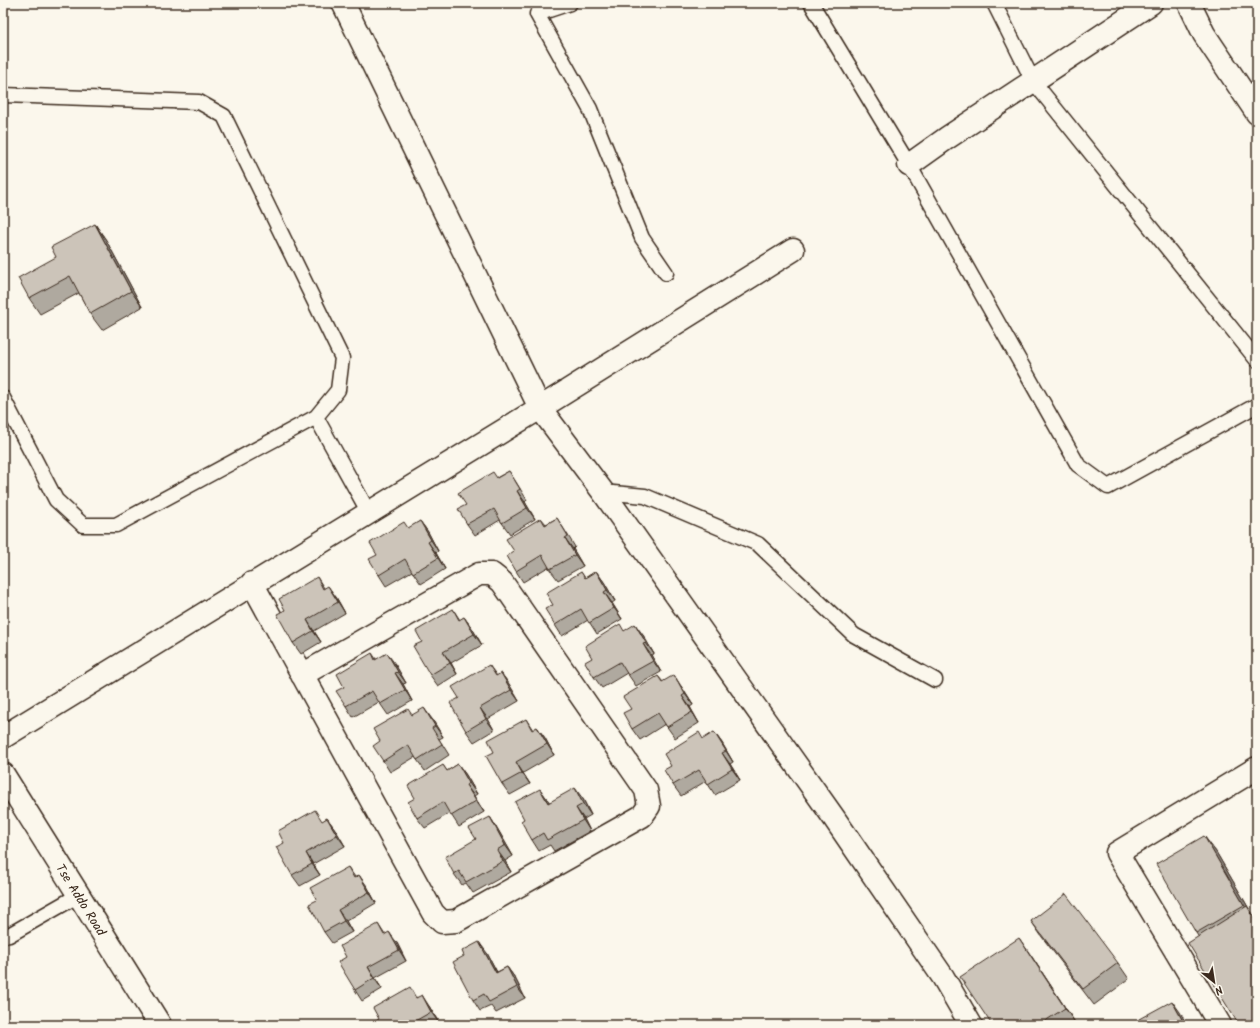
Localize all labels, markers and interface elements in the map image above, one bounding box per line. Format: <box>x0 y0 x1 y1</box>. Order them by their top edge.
street label: Tse Addo Road <box>50 860 111 941</box>
north arrow <box>1194 962 1234 1002</box>
text: N <box>1211 980 1226 999</box>

